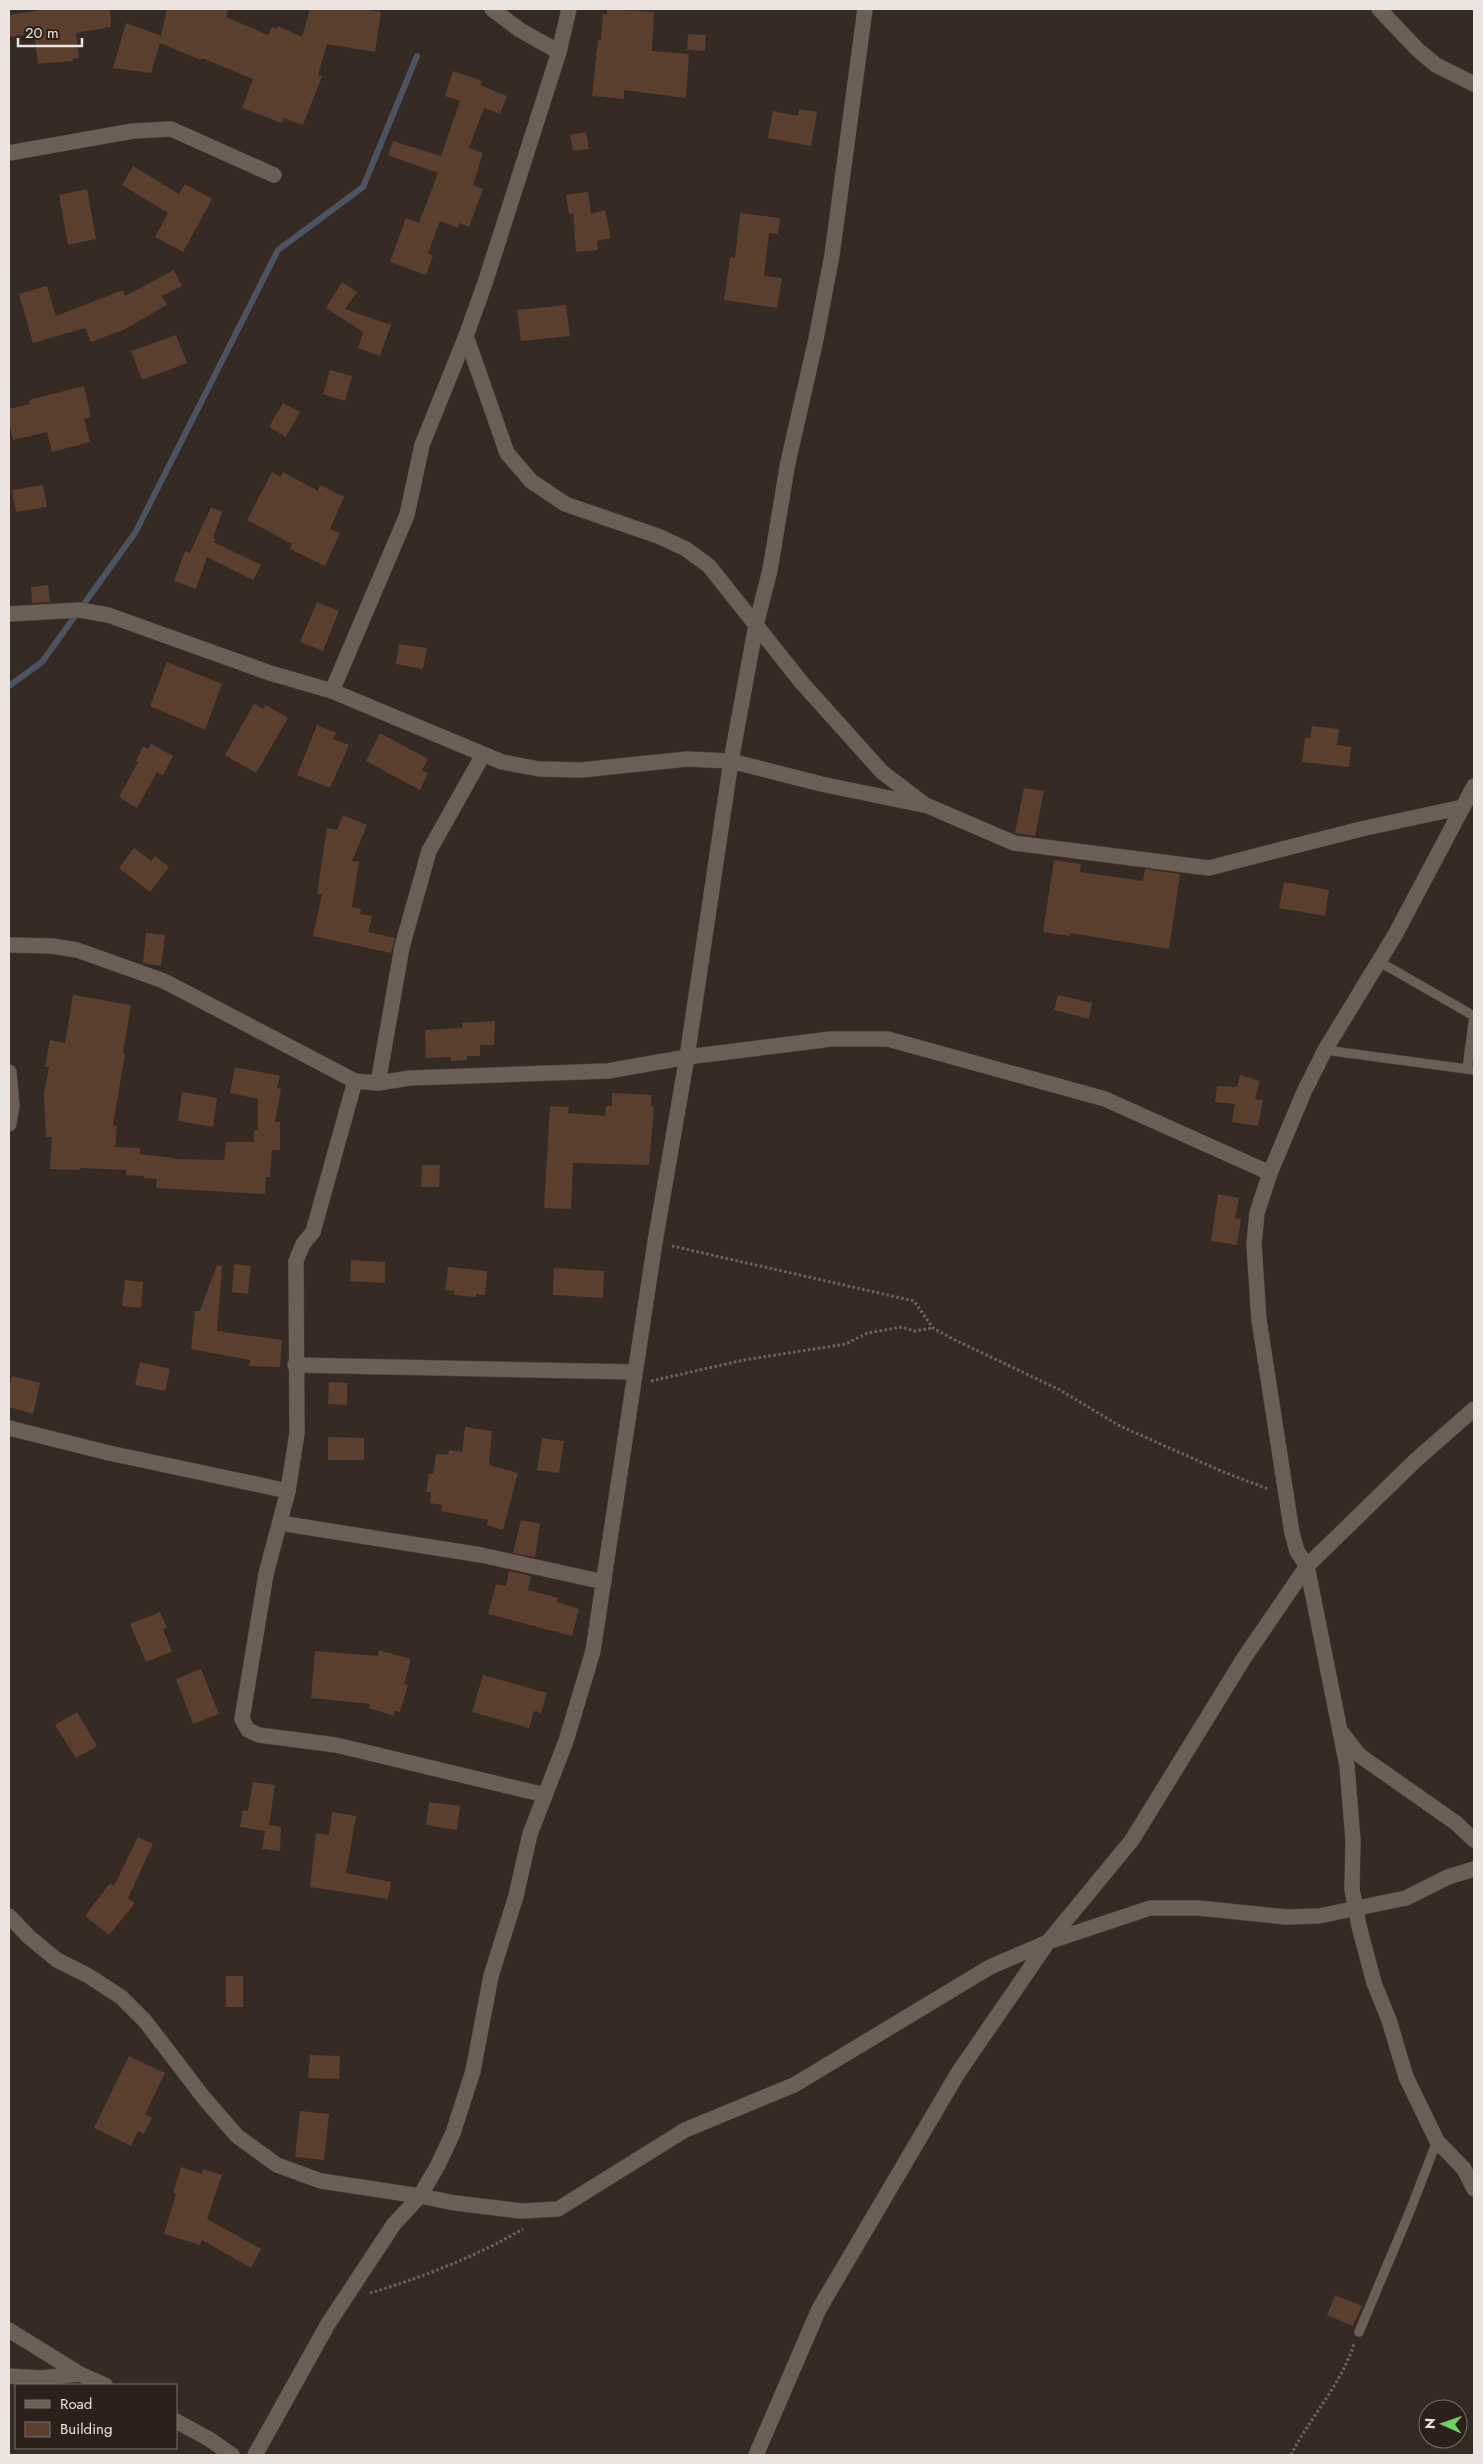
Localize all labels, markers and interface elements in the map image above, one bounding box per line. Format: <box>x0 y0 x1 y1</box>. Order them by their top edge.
scale bar <box>18 15 81 47</box>
text: 20 m <box>25 22 59 44</box>
legend <box>15 2384 178 2449</box>
text: Road <box>60 2393 92 2415</box>
north arrow <box>1418 2399 1468 2449</box>
text: Building <box>60 2418 112 2440</box>
text: N <box>1420 2418 1440 2429</box>

